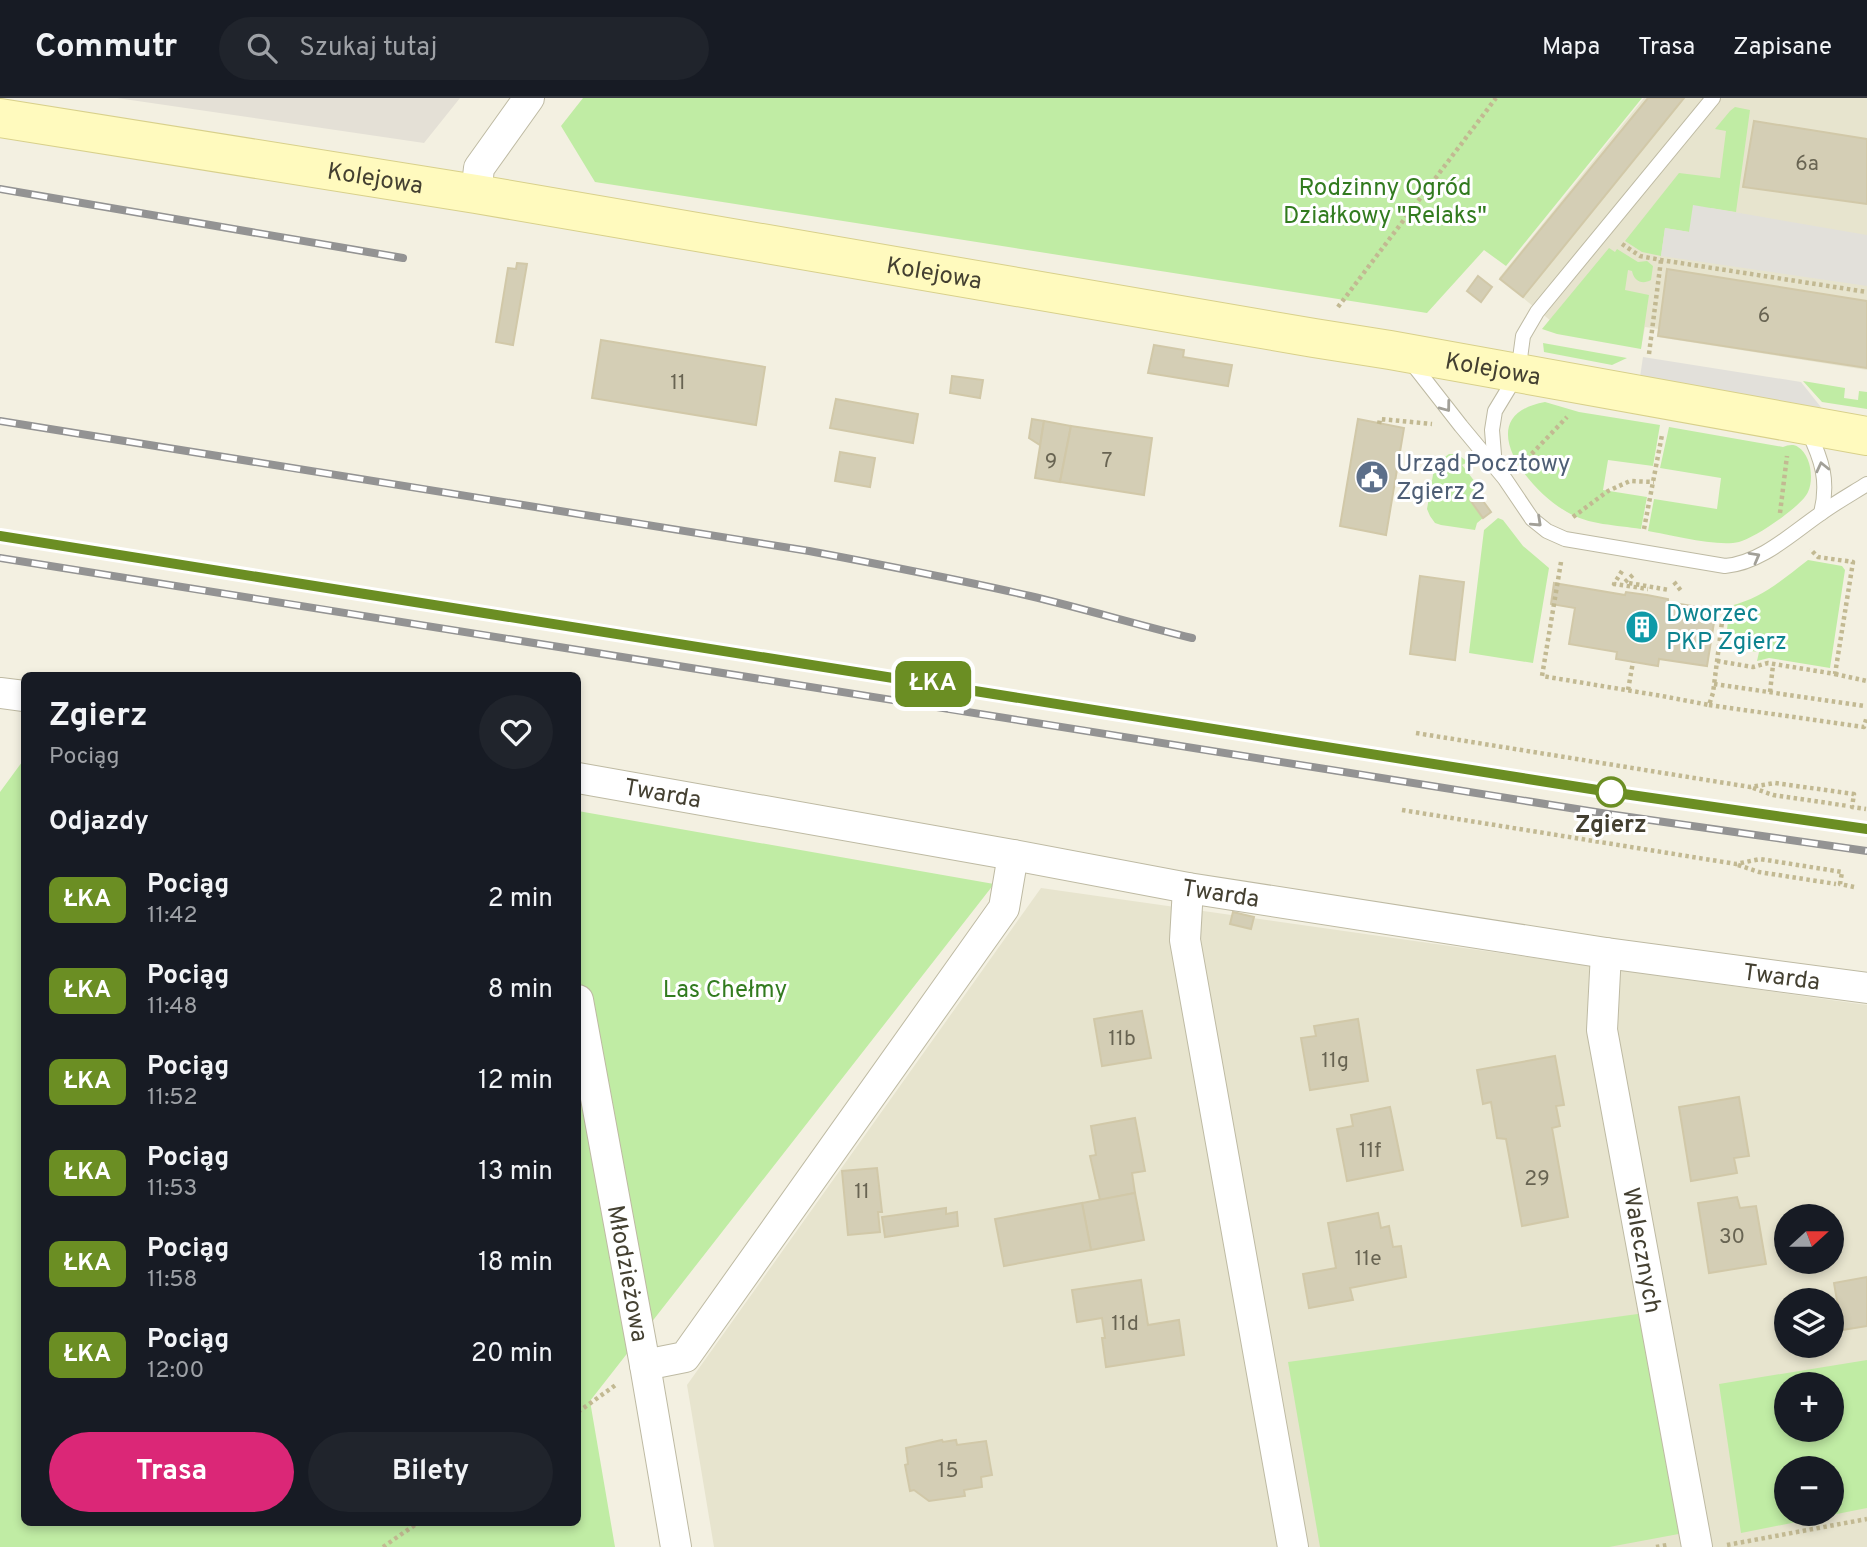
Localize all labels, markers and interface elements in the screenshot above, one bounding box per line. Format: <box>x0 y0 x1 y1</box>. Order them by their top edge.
search box <box>219 17 709 80</box>
text: Commutr <box>35 27 177 69</box>
icon: search <box>243 29 281 67</box>
text: Szukaj tutaj <box>299 32 437 65</box>
text: Mapa <box>1542 33 1600 63</box>
text: Trasa <box>1638 33 1695 63</box>
text: Zapisane <box>1733 33 1832 63</box>
house number: 6a <box>1795 151 1819 178</box>
street label: Kolejowa <box>325 157 425 202</box>
park label: Rodzinny Ogród Działkowy "Relaks" <box>1283 174 1487 232</box>
street label: Kolejowa <box>884 252 984 298</box>
house number: 6 <box>1758 303 1770 330</box>
street label: Kolejowa <box>1442 347 1543 394</box>
house number: 11 <box>670 370 686 397</box>
one-way arrow <box>1437 399 1450 411</box>
house number: 7 <box>1102 448 1113 475</box>
house number: 9 <box>1045 449 1057 476</box>
place label: Urząd Pocztowy Zgierz 2 <box>1396 450 1571 508</box>
public building icon: Urząd Pocztowy Zgierz 2 <box>1353 458 1391 496</box>
one-way arrow <box>1815 461 1830 473</box>
one-way arrow <box>1529 513 1542 526</box>
one-way arrow <box>1748 552 1761 565</box>
place label: Dworzec PKP Zgierz <box>1666 600 1787 658</box>
building icon: Dworzec PKP Zgierz <box>1623 608 1661 646</box>
line badge: ŁKA <box>893 661 973 707</box>
text: ŁKA <box>909 669 957 699</box>
button: heart <box>479 695 553 769</box>
text: Zgierz <box>49 696 148 738</box>
text: Pociąg <box>49 743 120 772</box>
street label: Twarda <box>621 773 703 817</box>
marker: Zgierz <box>1596 777 1626 807</box>
text: Odjazdy <box>49 806 149 839</box>
place label: Zgierz <box>1575 811 1647 841</box>
text: Pociąg <box>147 869 229 902</box>
street label: Twarda <box>1180 874 1261 916</box>
text: 2 min <box>488 883 553 916</box>
text: ŁKA <box>64 885 111 915</box>
text: 11:42 <box>147 902 198 931</box>
street label: Twarda <box>1741 958 1822 999</box>
text: Pociąg <box>147 960 229 993</box>
text: 8 min <box>488 974 553 1007</box>
text: ŁKA <box>64 976 111 1006</box>
park label: Las Chełmy <box>663 976 787 1006</box>
text: 11:48 <box>147 993 198 1022</box>
house number: 11b <box>1108 1026 1136 1053</box>
house number: 11g <box>1321 1048 1349 1075</box>
text: Pociąg <box>147 1051 229 1084</box>
text: 12 min <box>478 1065 553 1098</box>
text: ŁKA <box>64 1067 111 1097</box>
text: 11:52 <box>147 1084 198 1113</box>
house number: 11f <box>1359 1138 1381 1165</box>
text: Pociąg <box>147 1142 229 1175</box>
text: 13 min <box>478 1156 553 1189</box>
text: ŁKA <box>64 1158 111 1188</box>
house number: 29 <box>1524 1166 1550 1193</box>
text: 11:53 <box>147 1175 197 1204</box>
house number: 11 <box>854 1179 870 1206</box>
street label: Walecznych <box>1614 1185 1667 1316</box>
street label: Młodzieżowa <box>599 1203 653 1345</box>
north arrow <box>1774 1204 1844 1274</box>
map controls <box>1774 1204 1844 1526</box>
house number: 30 <box>1719 1224 1745 1251</box>
text: Pociąg <box>147 1233 229 1266</box>
house number: 11e <box>1354 1246 1382 1273</box>
text: 18 min <box>478 1247 553 1280</box>
text: ŁKA <box>64 1249 111 1279</box>
text: 11:58 <box>147 1266 198 1295</box>
button: layers <box>1774 1288 1844 1358</box>
house number: 11d <box>1111 1311 1139 1338</box>
text: Pociąg <box>147 1324 229 1357</box>
text: 20 min <box>471 1338 553 1371</box>
text: ŁKA <box>64 1340 111 1370</box>
text: 12:00 <box>147 1357 204 1386</box>
button: + <box>1774 1372 1844 1442</box>
button: Trasa <box>49 1432 294 1512</box>
button: Bilety <box>308 1432 553 1512</box>
button: − <box>1774 1456 1844 1526</box>
house number: 15 <box>938 1458 958 1485</box>

